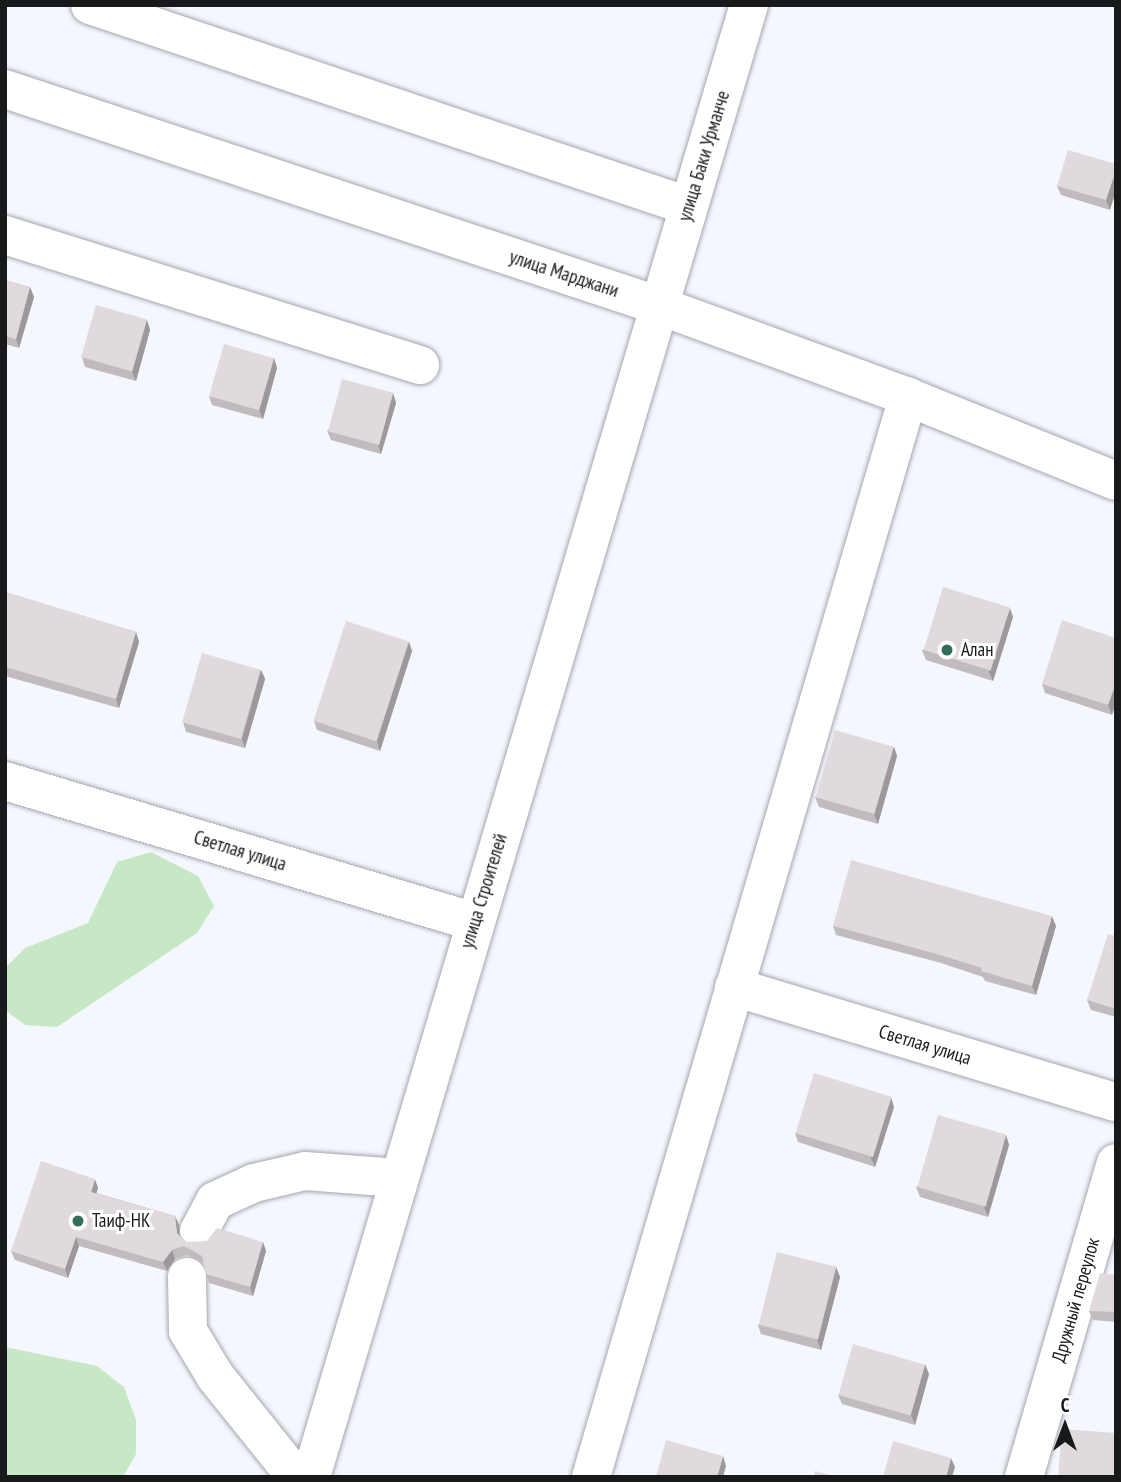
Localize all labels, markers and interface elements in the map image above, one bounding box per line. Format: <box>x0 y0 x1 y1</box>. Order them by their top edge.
street label: улица Баки Урманче <box>673 88 735 224</box>
street label: улица Марджани <box>506 246 622 302</box>
place label: Алан <box>961 639 993 661</box>
marker: Алан <box>939 642 955 658</box>
street label: Светлая улица <box>191 826 289 876</box>
street label: улица Строителей <box>456 831 512 951</box>
street label: Светлая улица <box>876 1020 974 1070</box>
place label: Таиф-НК <box>92 1210 150 1232</box>
marker: Таиф-НК <box>70 1213 86 1229</box>
street label: Дружный переулок <box>1047 1235 1105 1365</box>
north arrow <box>1030 1391 1100 1461</box>
text: С <box>1061 1393 1069 1417</box>

